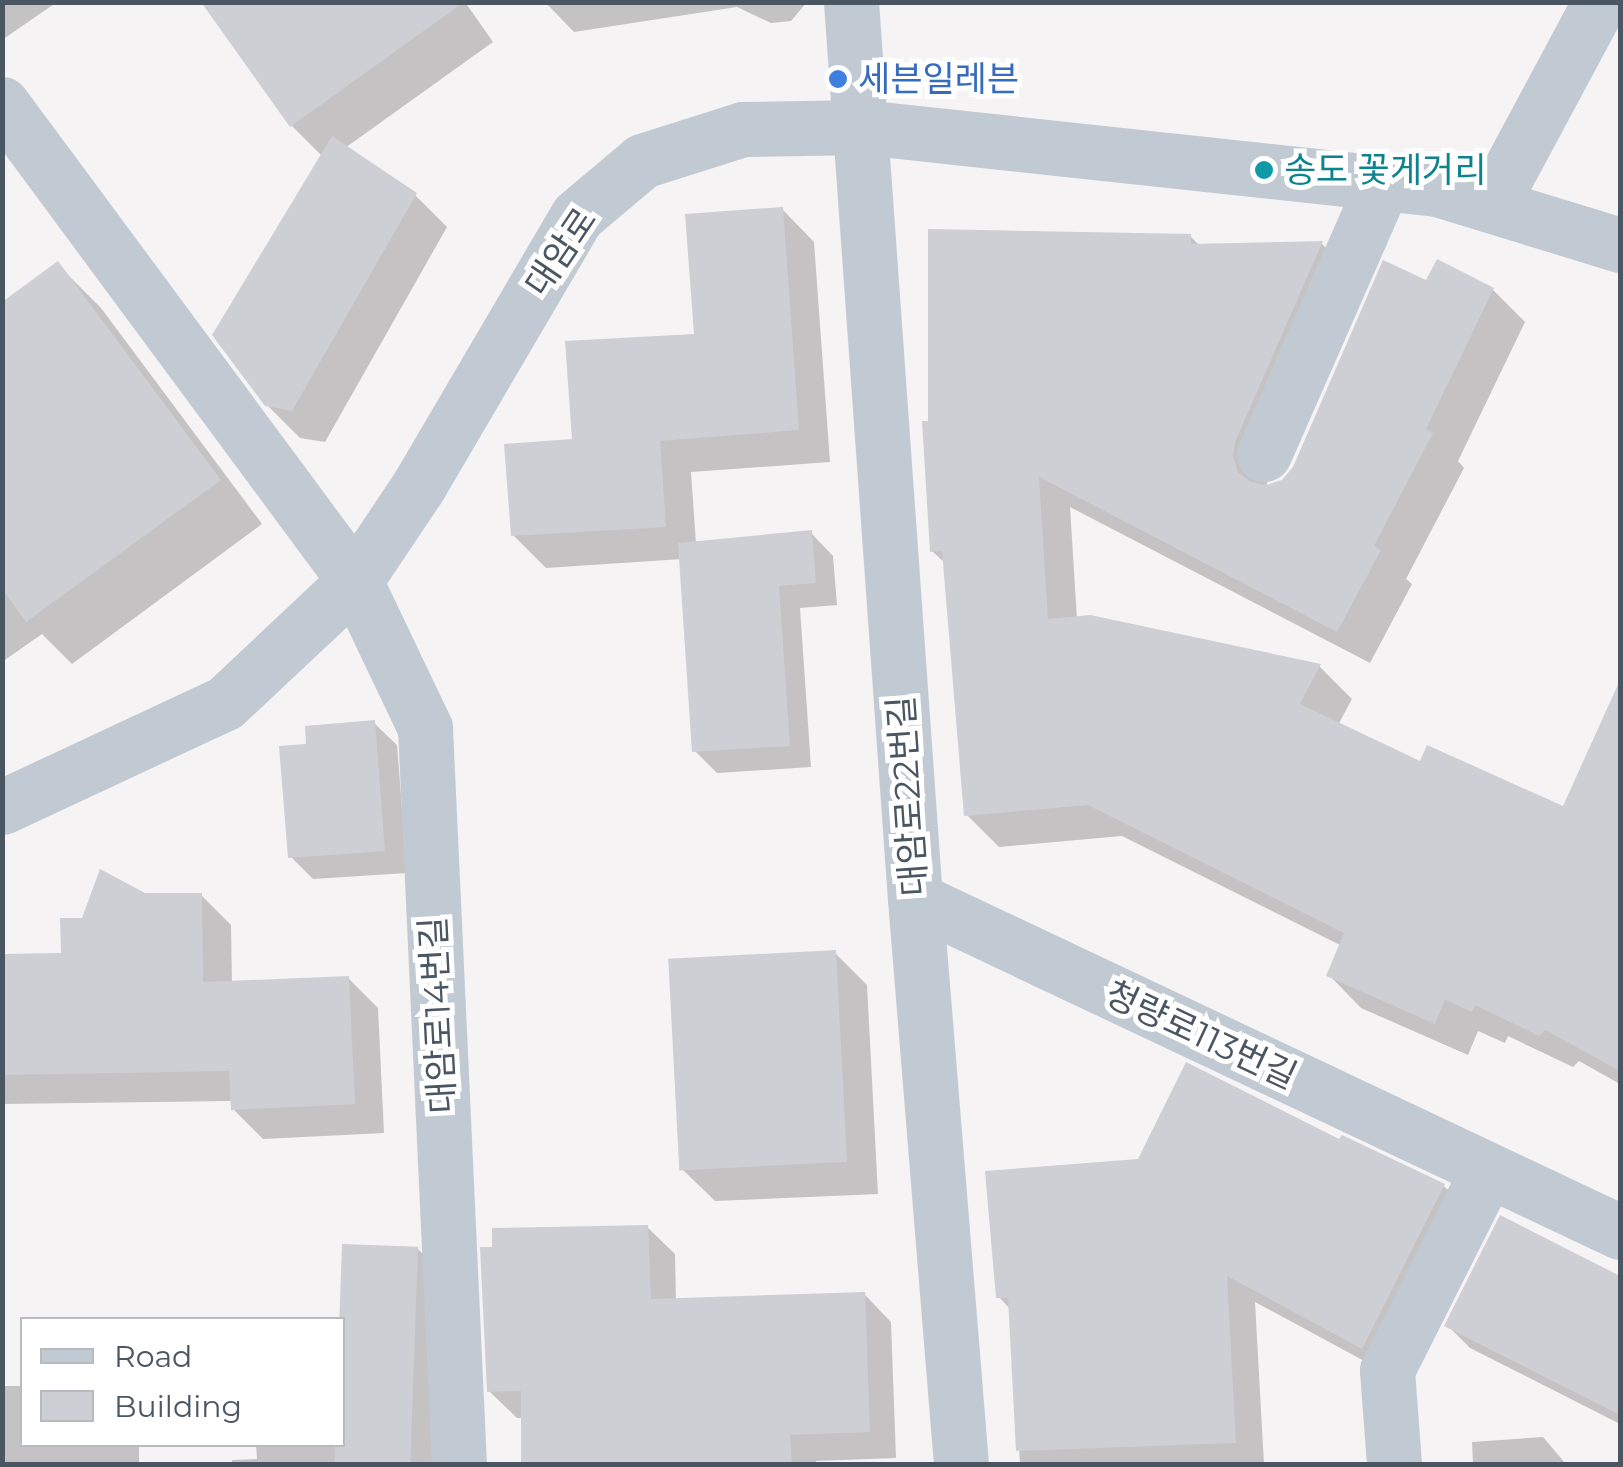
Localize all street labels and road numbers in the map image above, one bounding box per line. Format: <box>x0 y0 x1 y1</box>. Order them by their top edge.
street label: 대암로 <box>517 200 605 304</box>
street label: 대암로22번길 <box>880 694 936 898</box>
street label: 대암로14번길 <box>412 916 464 1114</box>
street label: 청량로113번길 <box>1099 972 1303 1098</box>

